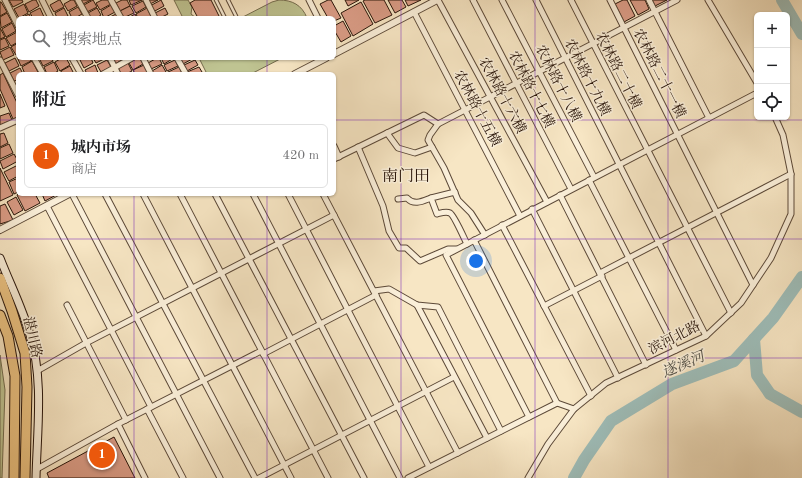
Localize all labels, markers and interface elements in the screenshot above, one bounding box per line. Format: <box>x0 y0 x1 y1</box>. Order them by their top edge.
map controls <box>754 12 790 120</box>
button: + <box>754 12 790 48</box>
search box <box>16 16 336 60</box>
street label: 农林路二十一横 <box>631 26 688 120</box>
icon: search <box>30 27 52 49</box>
street label: 农林路二十横 <box>593 29 644 111</box>
text: 搜索地点 <box>62 33 122 48</box>
street label: 农林路十九横 <box>562 36 613 118</box>
street label: 农林路十八横 <box>533 42 584 124</box>
street label: 农林路十七横 <box>506 48 557 130</box>
button: − <box>754 48 790 84</box>
street label: 农林路十六横 <box>476 55 529 136</box>
street label: 农林路十五横 <box>451 68 504 149</box>
button: locate <box>754 84 790 120</box>
text: 附近 <box>32 92 66 109</box>
text: 城内市场 <box>71 141 131 156</box>
text: 1 <box>42 149 50 162</box>
text: 420 m <box>282 149 319 162</box>
text: 商店 <box>71 163 97 176</box>
district label: 南门田 <box>382 167 430 185</box>
your location <box>466 251 486 271</box>
street label: 湛川路 <box>20 315 45 359</box>
street label: 滨河北路 <box>646 318 703 357</box>
water label: 遂溪河 <box>659 347 710 381</box>
pin: 1 <box>89 440 115 470</box>

